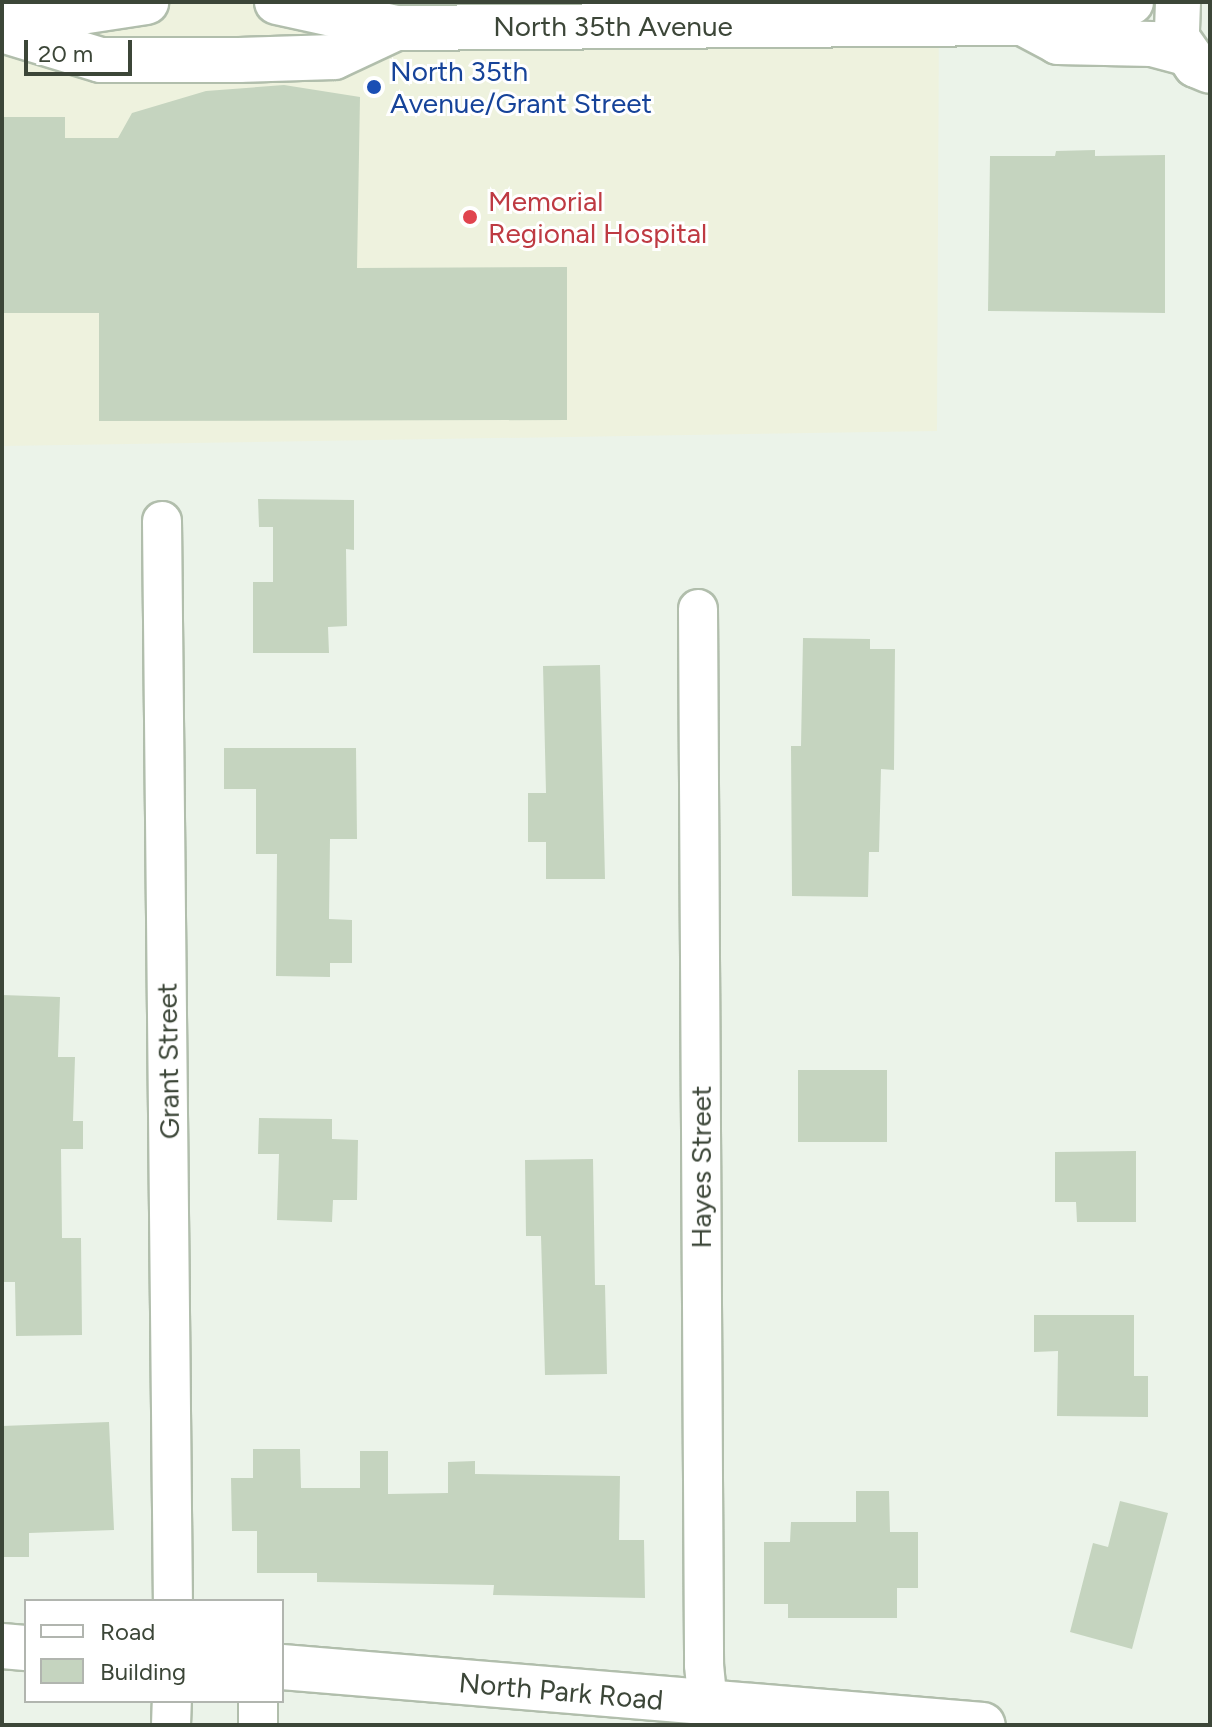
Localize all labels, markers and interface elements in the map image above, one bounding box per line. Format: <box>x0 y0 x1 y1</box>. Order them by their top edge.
street label: North 35th Avenue <box>493 9 733 43</box>
scale bar <box>28 24 136 74</box>
text: 20 m <box>38 39 93 68</box>
place label: North 35th Avenue/Grant Street <box>390 54 652 120</box>
marker: North 35th Avenue/Grant Street <box>365 78 383 96</box>
place label: Memorial Regional Hospital <box>488 184 707 250</box>
marker: Memorial Regional Hospital <box>459 206 481 228</box>
street label: Grant Street <box>150 982 186 1140</box>
street label: Hayes Street <box>684 1085 718 1249</box>
legend <box>24 1599 284 1703</box>
text: Road <box>100 1617 155 1646</box>
text: Building <box>100 1657 186 1686</box>
street label: North Park Road <box>457 1665 665 1717</box>

